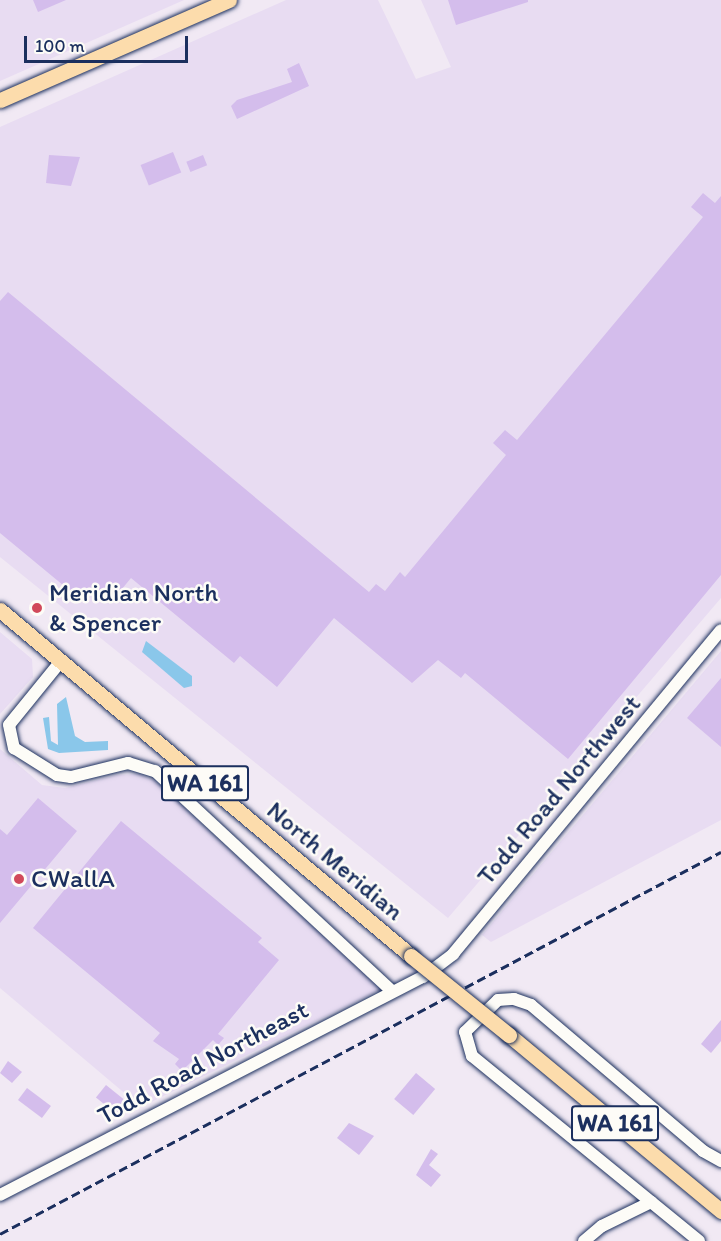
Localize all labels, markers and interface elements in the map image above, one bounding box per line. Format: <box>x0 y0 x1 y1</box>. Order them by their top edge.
scale bar <box>27 24 190 62</box>
text: 100 m <box>35 35 85 57</box>
place label: Meridian North & Spencer <box>49 577 218 638</box>
marker: Meridian North & Spencer <box>30 601 44 615</box>
street label: Todd Road Northwest <box>471 689 647 891</box>
road number: WA 161 <box>160 762 250 804</box>
street label: North Meridian <box>260 795 410 927</box>
place label: CWallA <box>31 863 115 895</box>
marker: CWallA <box>12 872 26 886</box>
street label: Todd Road Northeast <box>93 994 313 1132</box>
road number: WA 161 <box>570 1102 660 1144</box>

